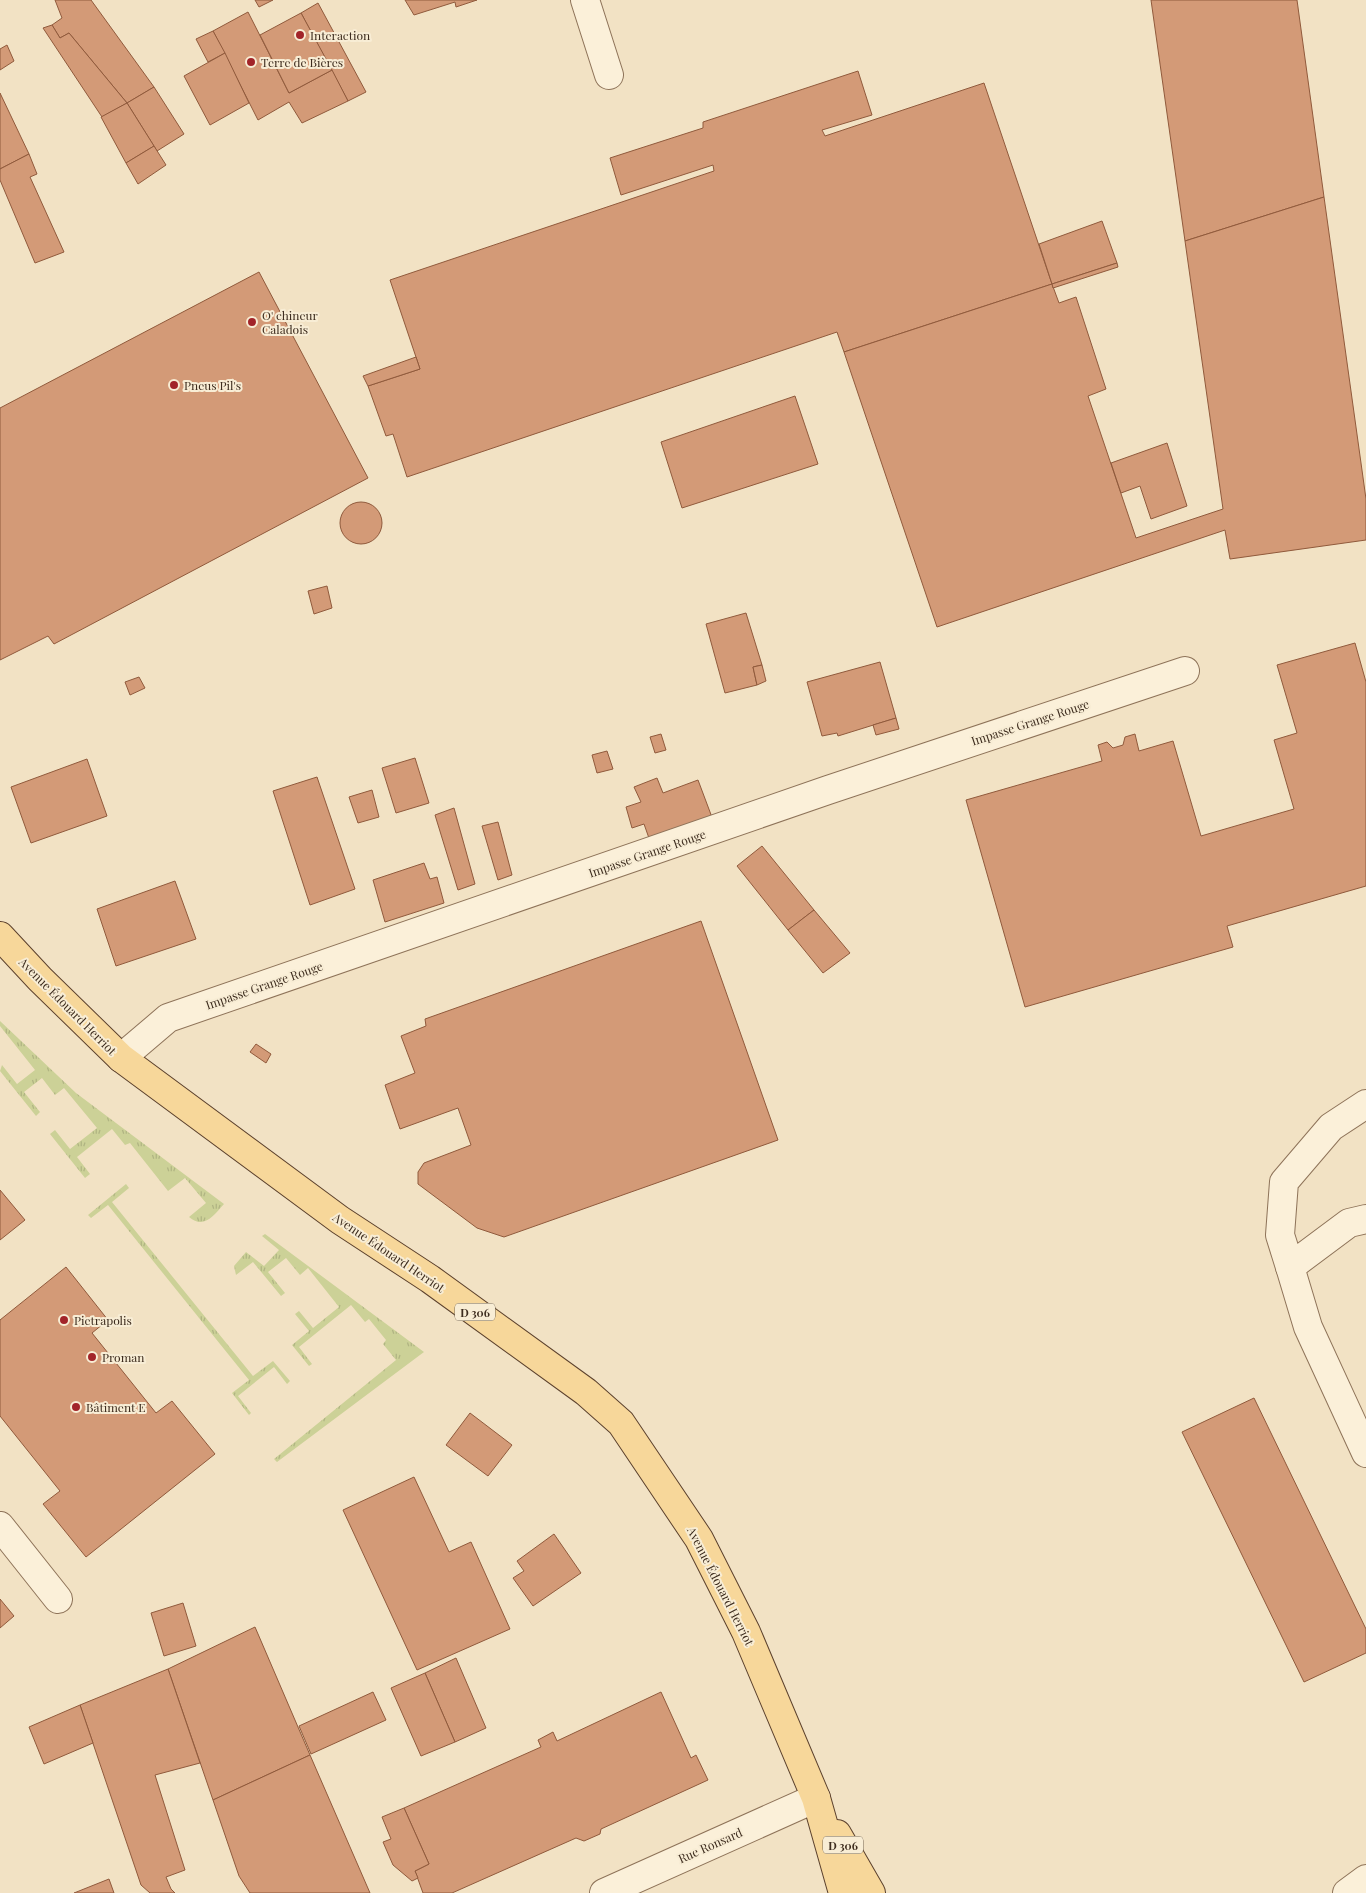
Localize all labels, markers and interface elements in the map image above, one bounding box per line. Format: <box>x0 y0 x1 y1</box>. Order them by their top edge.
place label: Interaction <box>310 27 370 43</box>
marker: Interaction <box>294 29 306 41</box>
place label: Terre de Bières <box>261 54 343 70</box>
marker: Terre de Bières <box>245 56 257 68</box>
place label: O' chineur Caladois <box>262 307 319 337</box>
marker: O' chineur Caladois <box>246 316 258 328</box>
place label: Pneus Pil's <box>184 377 241 393</box>
marker: Pneus Pil's <box>168 379 180 391</box>
street label: Impasse Grange Rouge <box>969 695 1091 749</box>
street label: Impasse Grange Rouge <box>586 825 708 881</box>
street label: Avenue Édouard Herriot <box>15 953 121 1059</box>
street label: Impasse Grange Rouge <box>203 957 325 1013</box>
street label: Avenue Édouard Herriot <box>329 1208 449 1296</box>
road number: D 306 <box>455 1304 495 1320</box>
place label: Pietrapolis <box>74 1312 132 1328</box>
marker: Pietrapolis <box>58 1314 70 1326</box>
place label: Proman <box>102 1349 145 1365</box>
marker: Proman <box>86 1351 98 1363</box>
place label: Bâtiment E <box>86 1399 145 1415</box>
marker: Bâtiment E <box>70 1401 82 1413</box>
street label: Avenue Édouard Herriot <box>684 1523 758 1649</box>
street label: Rue Ronsard <box>675 1824 745 1866</box>
road number: D 306 <box>823 1836 863 1854</box>

